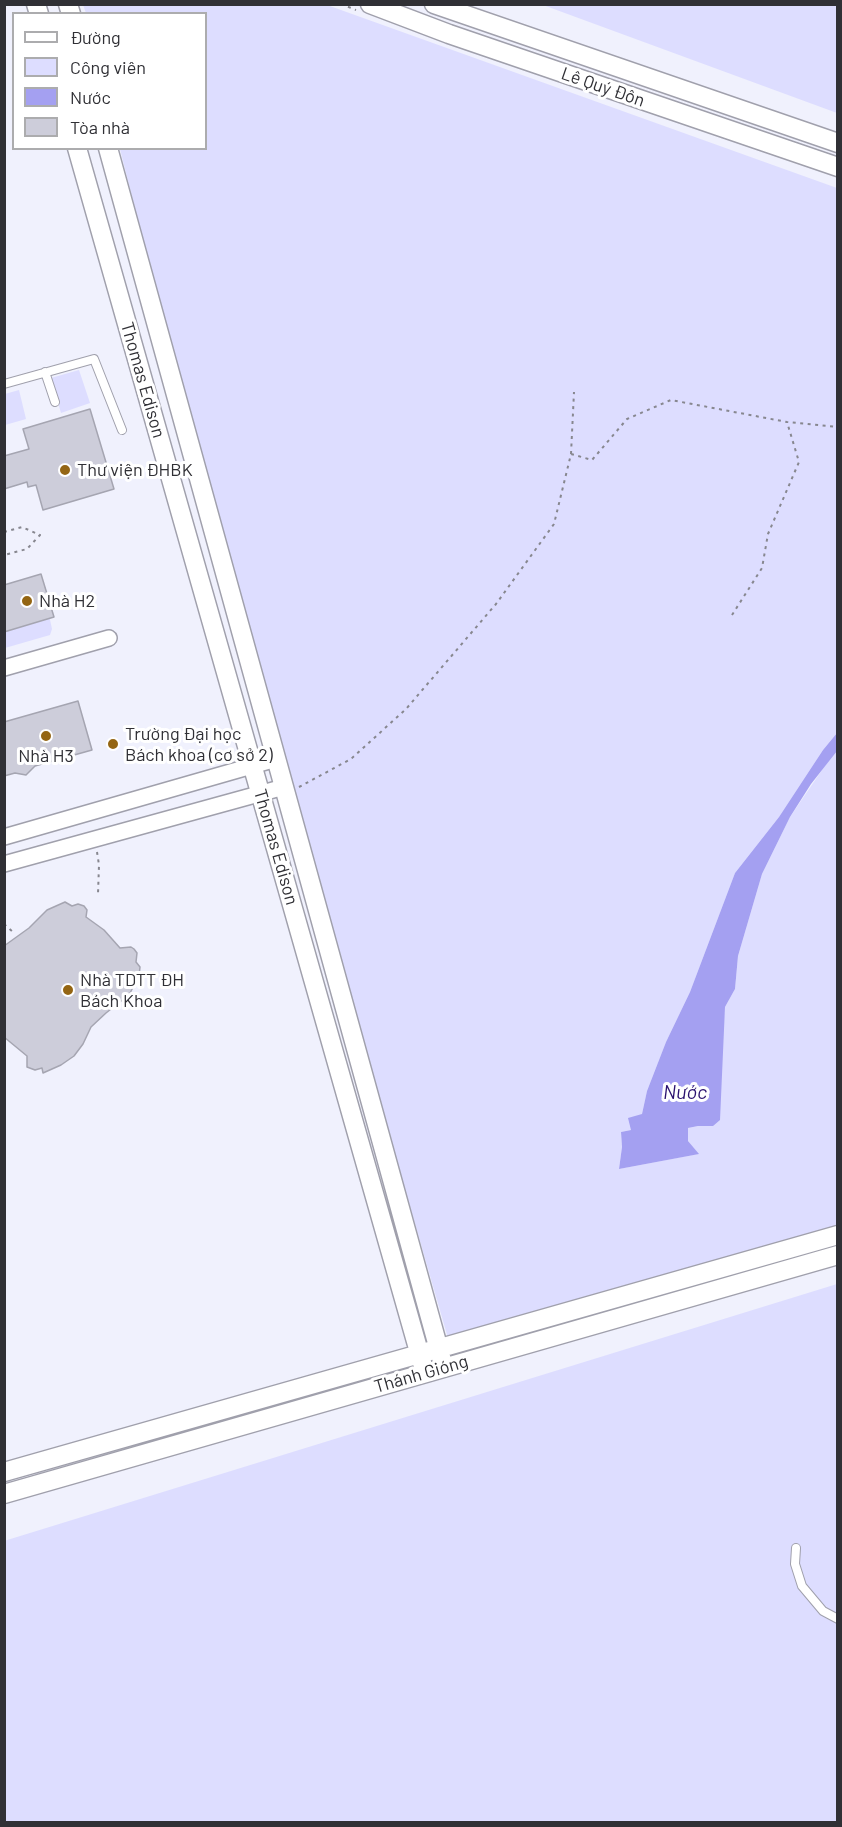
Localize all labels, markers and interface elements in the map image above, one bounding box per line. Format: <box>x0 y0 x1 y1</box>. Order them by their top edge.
legend <box>12 12 207 150</box>
text: Đường <box>70 26 121 48</box>
text: Công viên <box>70 56 146 78</box>
street label: Lê Quý Đôn <box>558 63 648 111</box>
text: Nước <box>70 86 111 108</box>
text: Tòa nhà <box>70 116 130 138</box>
street label: Thomas Edison <box>116 320 170 440</box>
place label: Thư viện ĐHBK <box>77 459 193 481</box>
marker: Thư viện ĐHBK <box>58 463 72 477</box>
place label: Nhà H2 <box>39 590 95 612</box>
marker: Nhà H2 <box>20 594 34 608</box>
place label: Trường Đại học Bách khoa (cơ sở 2) <box>125 723 273 766</box>
marker: Nhà H3 <box>39 729 53 743</box>
marker: Trường Đại học Bách khoa (cơ sở 2) <box>106 737 120 751</box>
place label: Nhà H3 <box>18 745 74 767</box>
street label: Thomas Edison <box>249 787 303 907</box>
place label: Nhà TDTT ĐH Bách Khoa <box>80 969 184 1012</box>
marker: Nhà TDTT ĐH Bách Khoa <box>61 983 75 997</box>
water label: Nước <box>663 1080 707 1104</box>
street label: Thánh Gióng <box>372 1350 470 1398</box>

